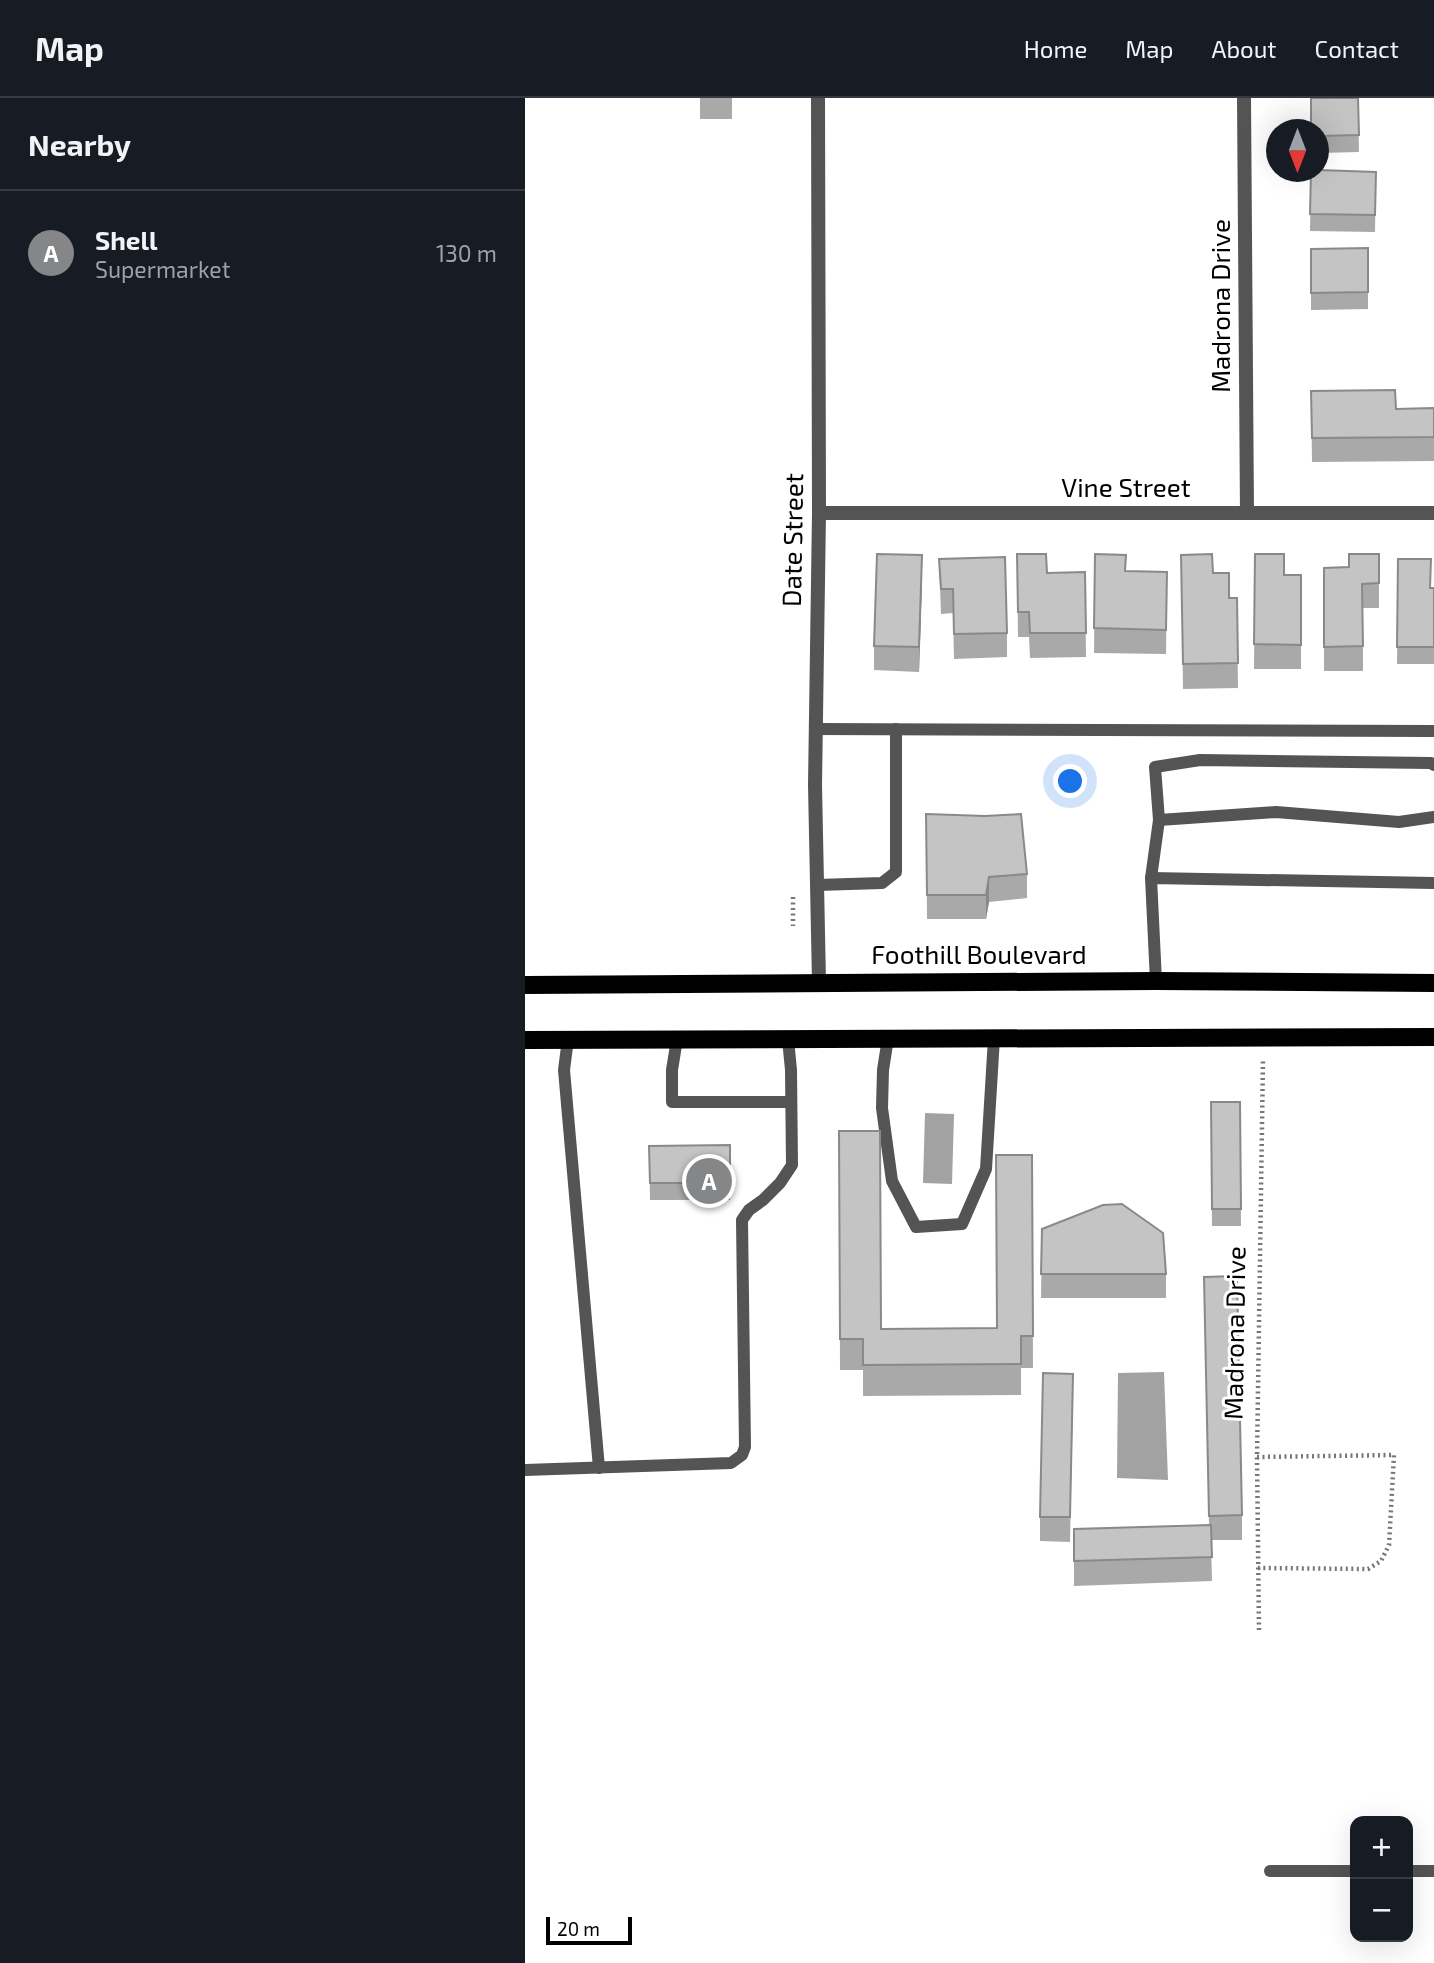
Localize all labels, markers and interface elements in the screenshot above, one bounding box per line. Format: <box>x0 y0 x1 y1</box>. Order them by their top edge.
text: Map <box>35 28 104 68</box>
text: Home <box>1024 34 1087 63</box>
text: Map <box>1125 34 1173 63</box>
text: About <box>1211 34 1277 63</box>
text: Contact <box>1315 34 1399 63</box>
north arrow <box>1266 119 1329 182</box>
text: Nearby <box>28 126 131 162</box>
street label: Madrona Drive <box>1204 219 1235 393</box>
text: Shell <box>95 224 158 255</box>
text: A <box>43 239 59 267</box>
text: 130 m <box>436 239 497 267</box>
text: Supermarket <box>95 255 230 283</box>
street label: Vine Street <box>1061 471 1191 502</box>
street label: Date Street <box>775 473 808 607</box>
your location <box>1053 764 1087 798</box>
street label: Foothill Boulevard <box>871 938 1087 969</box>
pin: A <box>686 1155 732 1207</box>
street label: Madrona Drive <box>1216 1246 1251 1420</box>
map controls <box>1350 1816 1413 1942</box>
button: + <box>1350 1816 1413 1879</box>
button: − <box>1350 1879 1413 1942</box>
scale bar <box>546 1914 632 1946</box>
text: 20 m <box>557 1917 600 1940</box>

